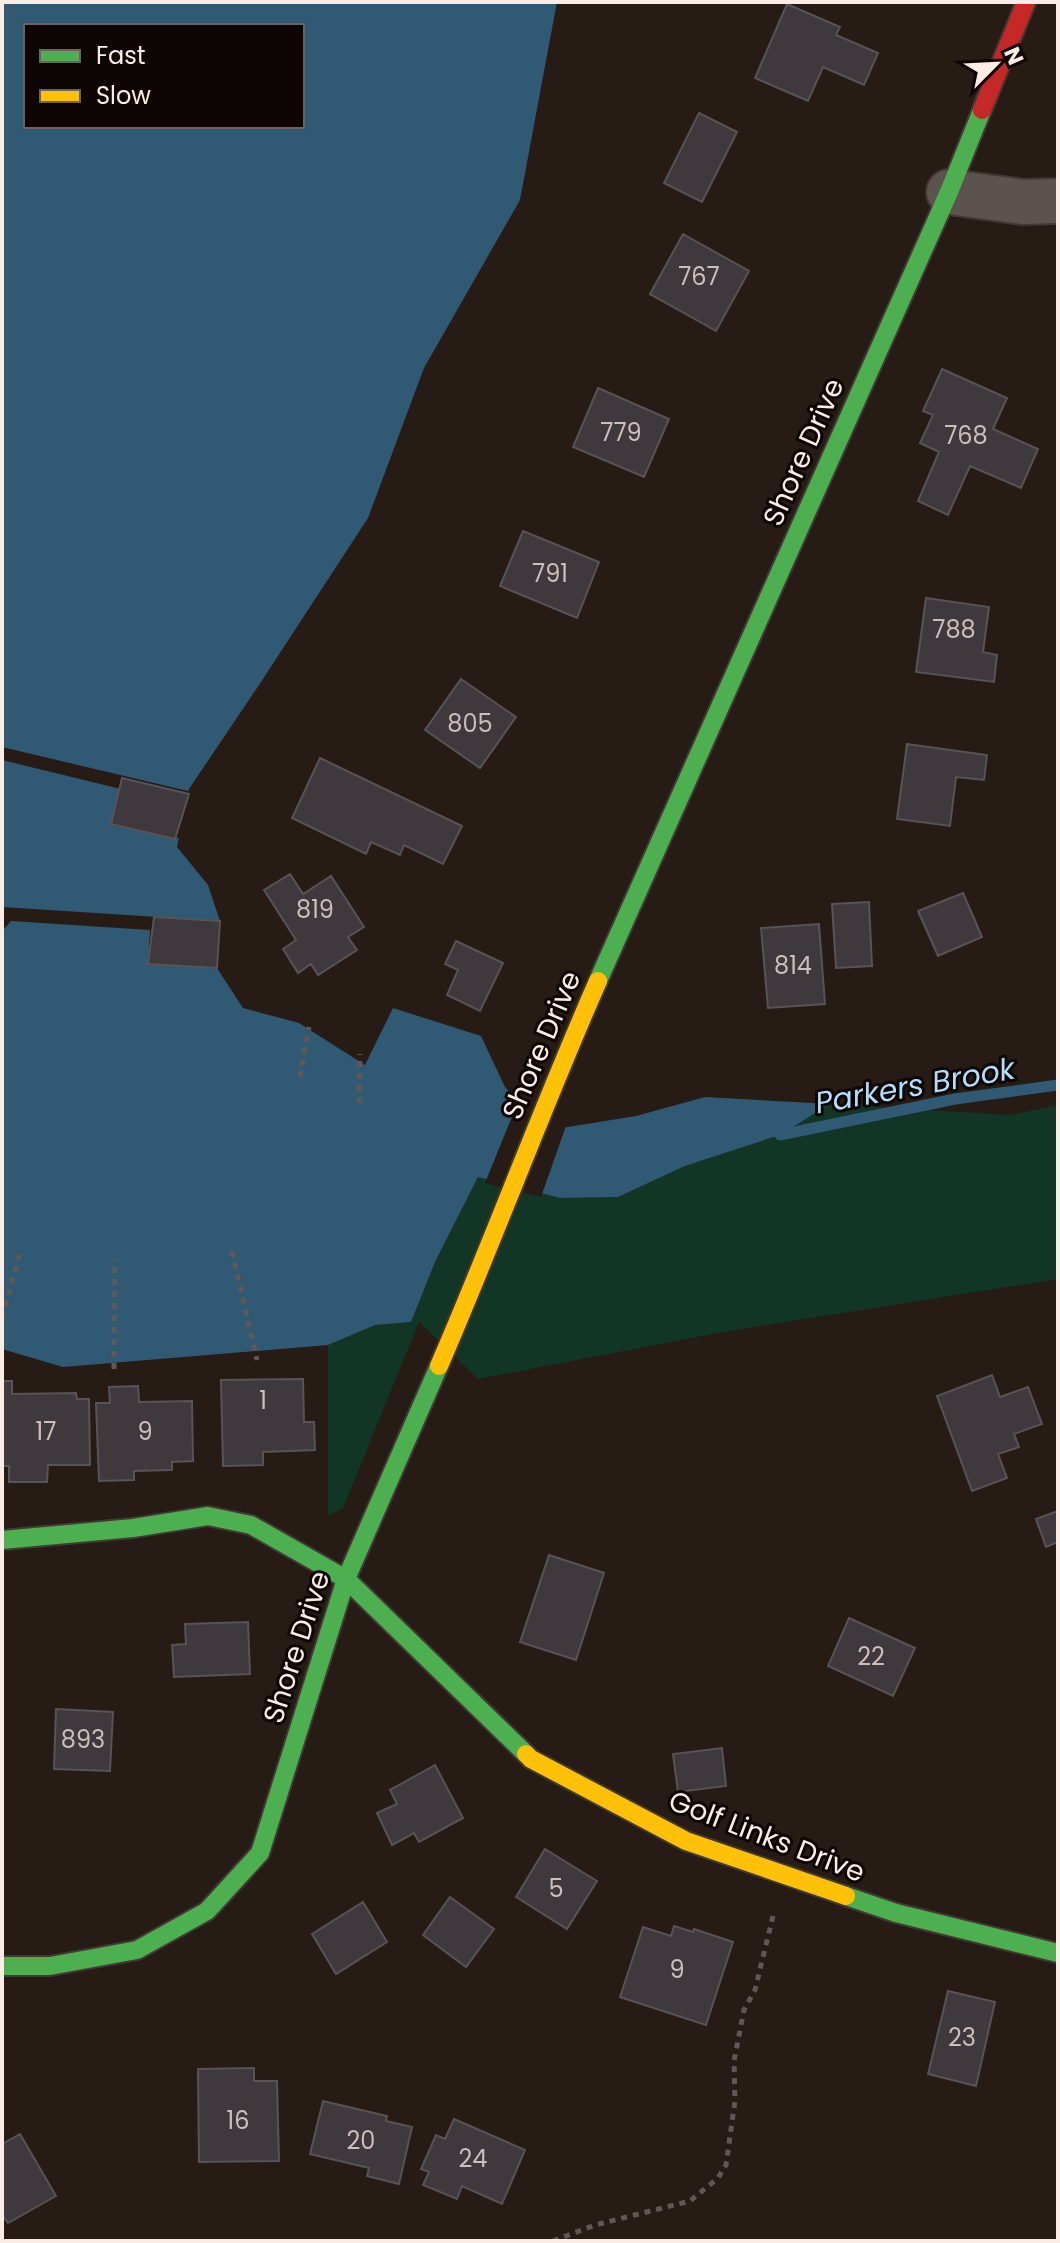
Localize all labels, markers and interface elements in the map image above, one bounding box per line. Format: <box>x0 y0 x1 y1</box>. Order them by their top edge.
legend <box>24 24 304 128</box>
north arrow <box>956 24 1036 104</box>
text: Fast <box>96 39 146 72</box>
text: N <box>996 42 1031 70</box>
text: Slow <box>96 79 151 112</box>
house number: 767 <box>678 260 720 293</box>
street label: Shore Drive <box>754 372 853 532</box>
house number: 779 <box>600 416 642 449</box>
house number: 768 <box>944 419 988 452</box>
house number: 791 <box>532 557 568 590</box>
house number: 788 <box>932 613 976 646</box>
house number: 805 <box>447 707 493 740</box>
house number: 819 <box>296 893 334 926</box>
house number: 814 <box>774 949 812 982</box>
street label: Shore Drive <box>493 965 590 1125</box>
water label: Parkers Brook <box>812 1047 1020 1124</box>
house number: 1 <box>259 1384 267 1417</box>
house number: 17 <box>36 1415 56 1448</box>
house number: 9 <box>137 1415 153 1448</box>
street label: Shore Drive <box>254 1566 339 1728</box>
house number: 22 <box>857 1640 885 1673</box>
house number: 893 <box>61 1723 105 1756</box>
street label: Golf Links Drive <box>663 1781 870 1892</box>
house number: 5 <box>548 1872 564 1905</box>
house number: 9 <box>669 1953 685 1986</box>
house number: 23 <box>948 2021 976 2054</box>
house number: 16 <box>227 2104 249 2137</box>
house number: 20 <box>347 2124 375 2157</box>
house number: 24 <box>459 2142 487 2175</box>

